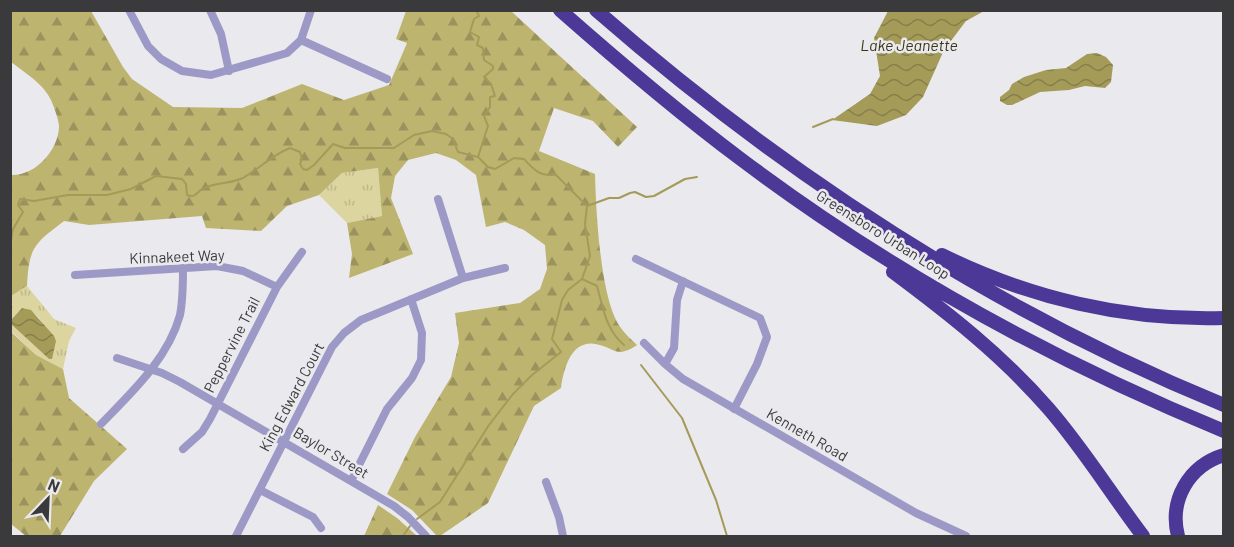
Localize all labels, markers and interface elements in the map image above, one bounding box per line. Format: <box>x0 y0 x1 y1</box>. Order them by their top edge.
water label: Lake Jeanette <box>860 35 958 54</box>
street label: Greensboro Urban Loop <box>813 186 954 283</box>
street label: Kinnakeet Way <box>129 245 225 267</box>
street label: Peppervine Trail <box>199 294 263 395</box>
street label: King Edward Court <box>255 339 327 454</box>
street label: Kenneth Road <box>764 404 851 465</box>
street label: Baylor Street <box>291 423 373 482</box>
north arrow <box>18 469 78 529</box>
text: N <box>45 474 63 496</box>

